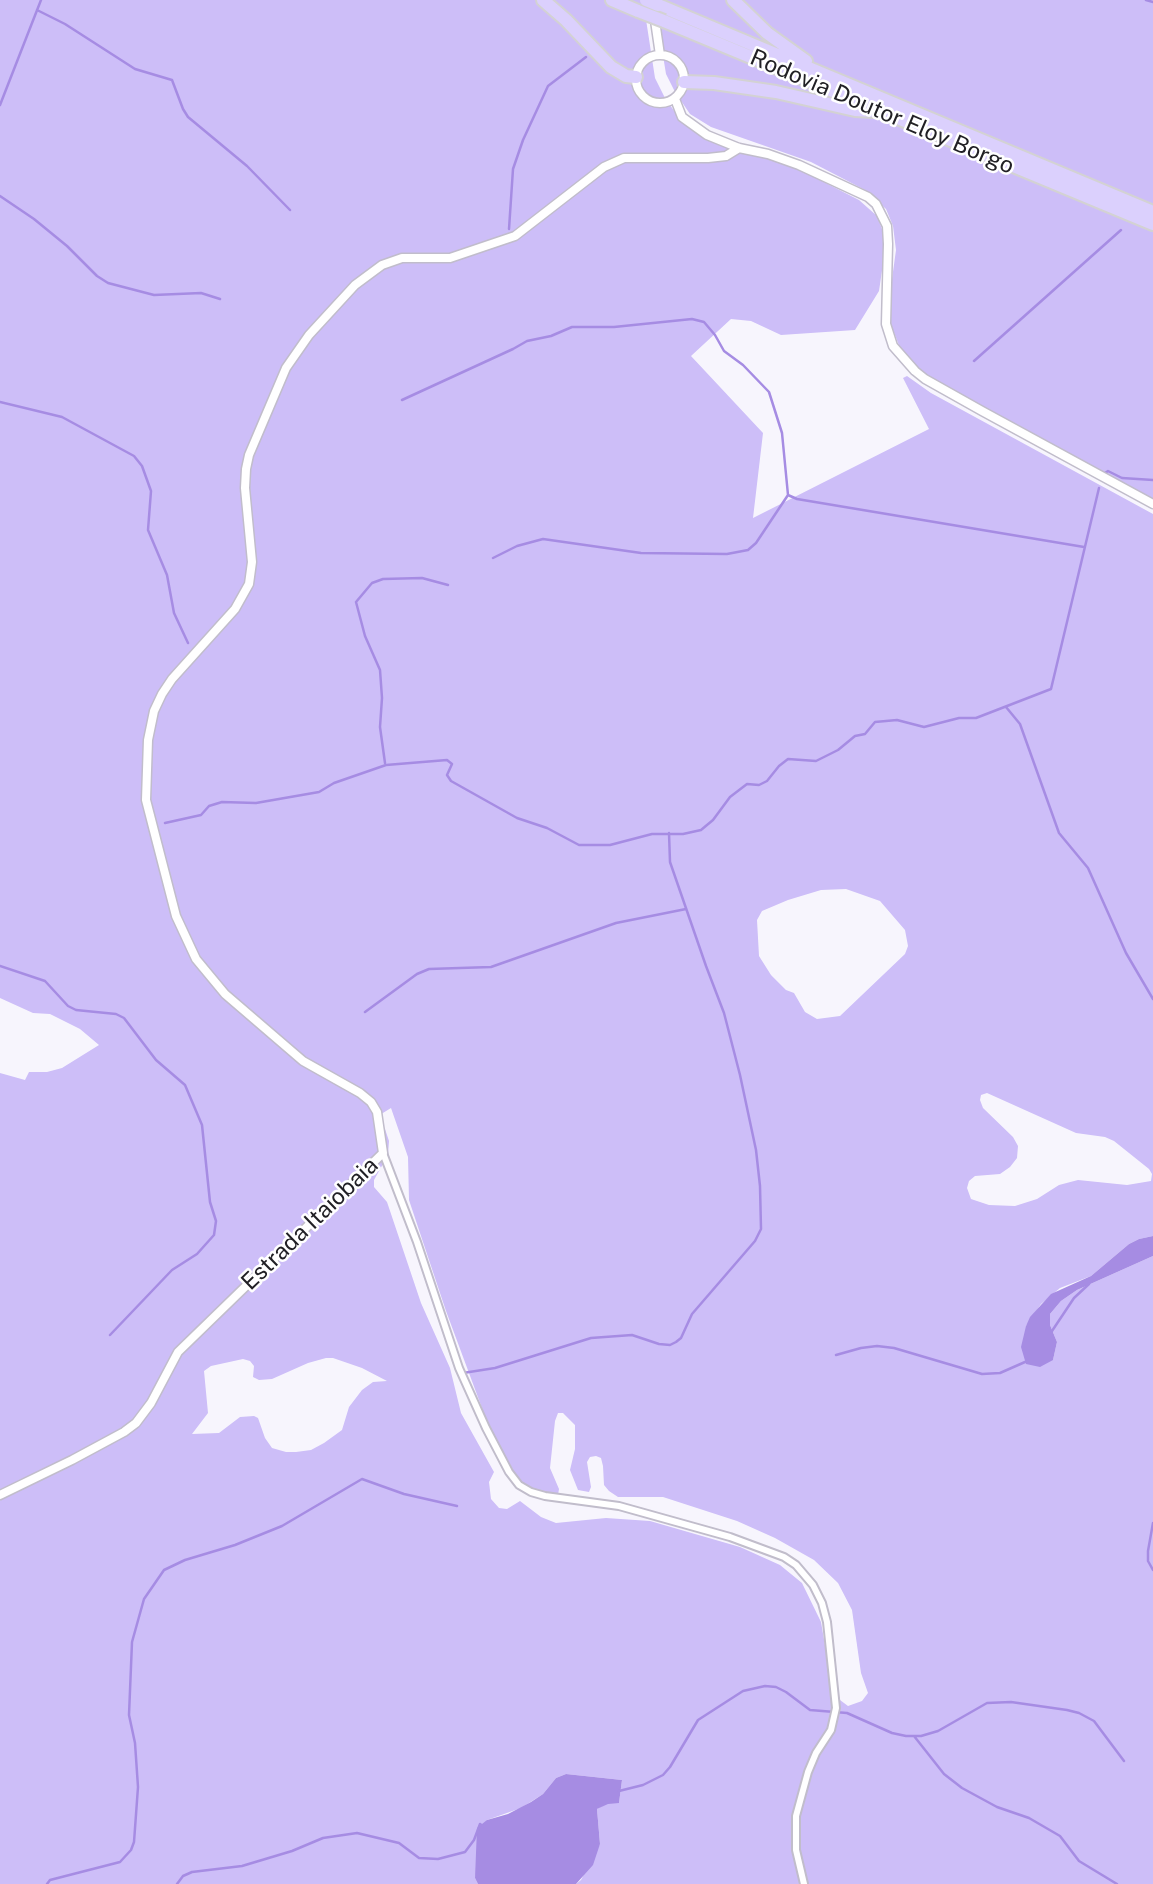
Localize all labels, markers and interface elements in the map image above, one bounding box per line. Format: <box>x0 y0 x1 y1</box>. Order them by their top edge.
street label: Rodovia Doutor Eloy Borgo <box>746 44 1018 180</box>
street label: Estrada Itaiobaia <box>236 1152 384 1296</box>

